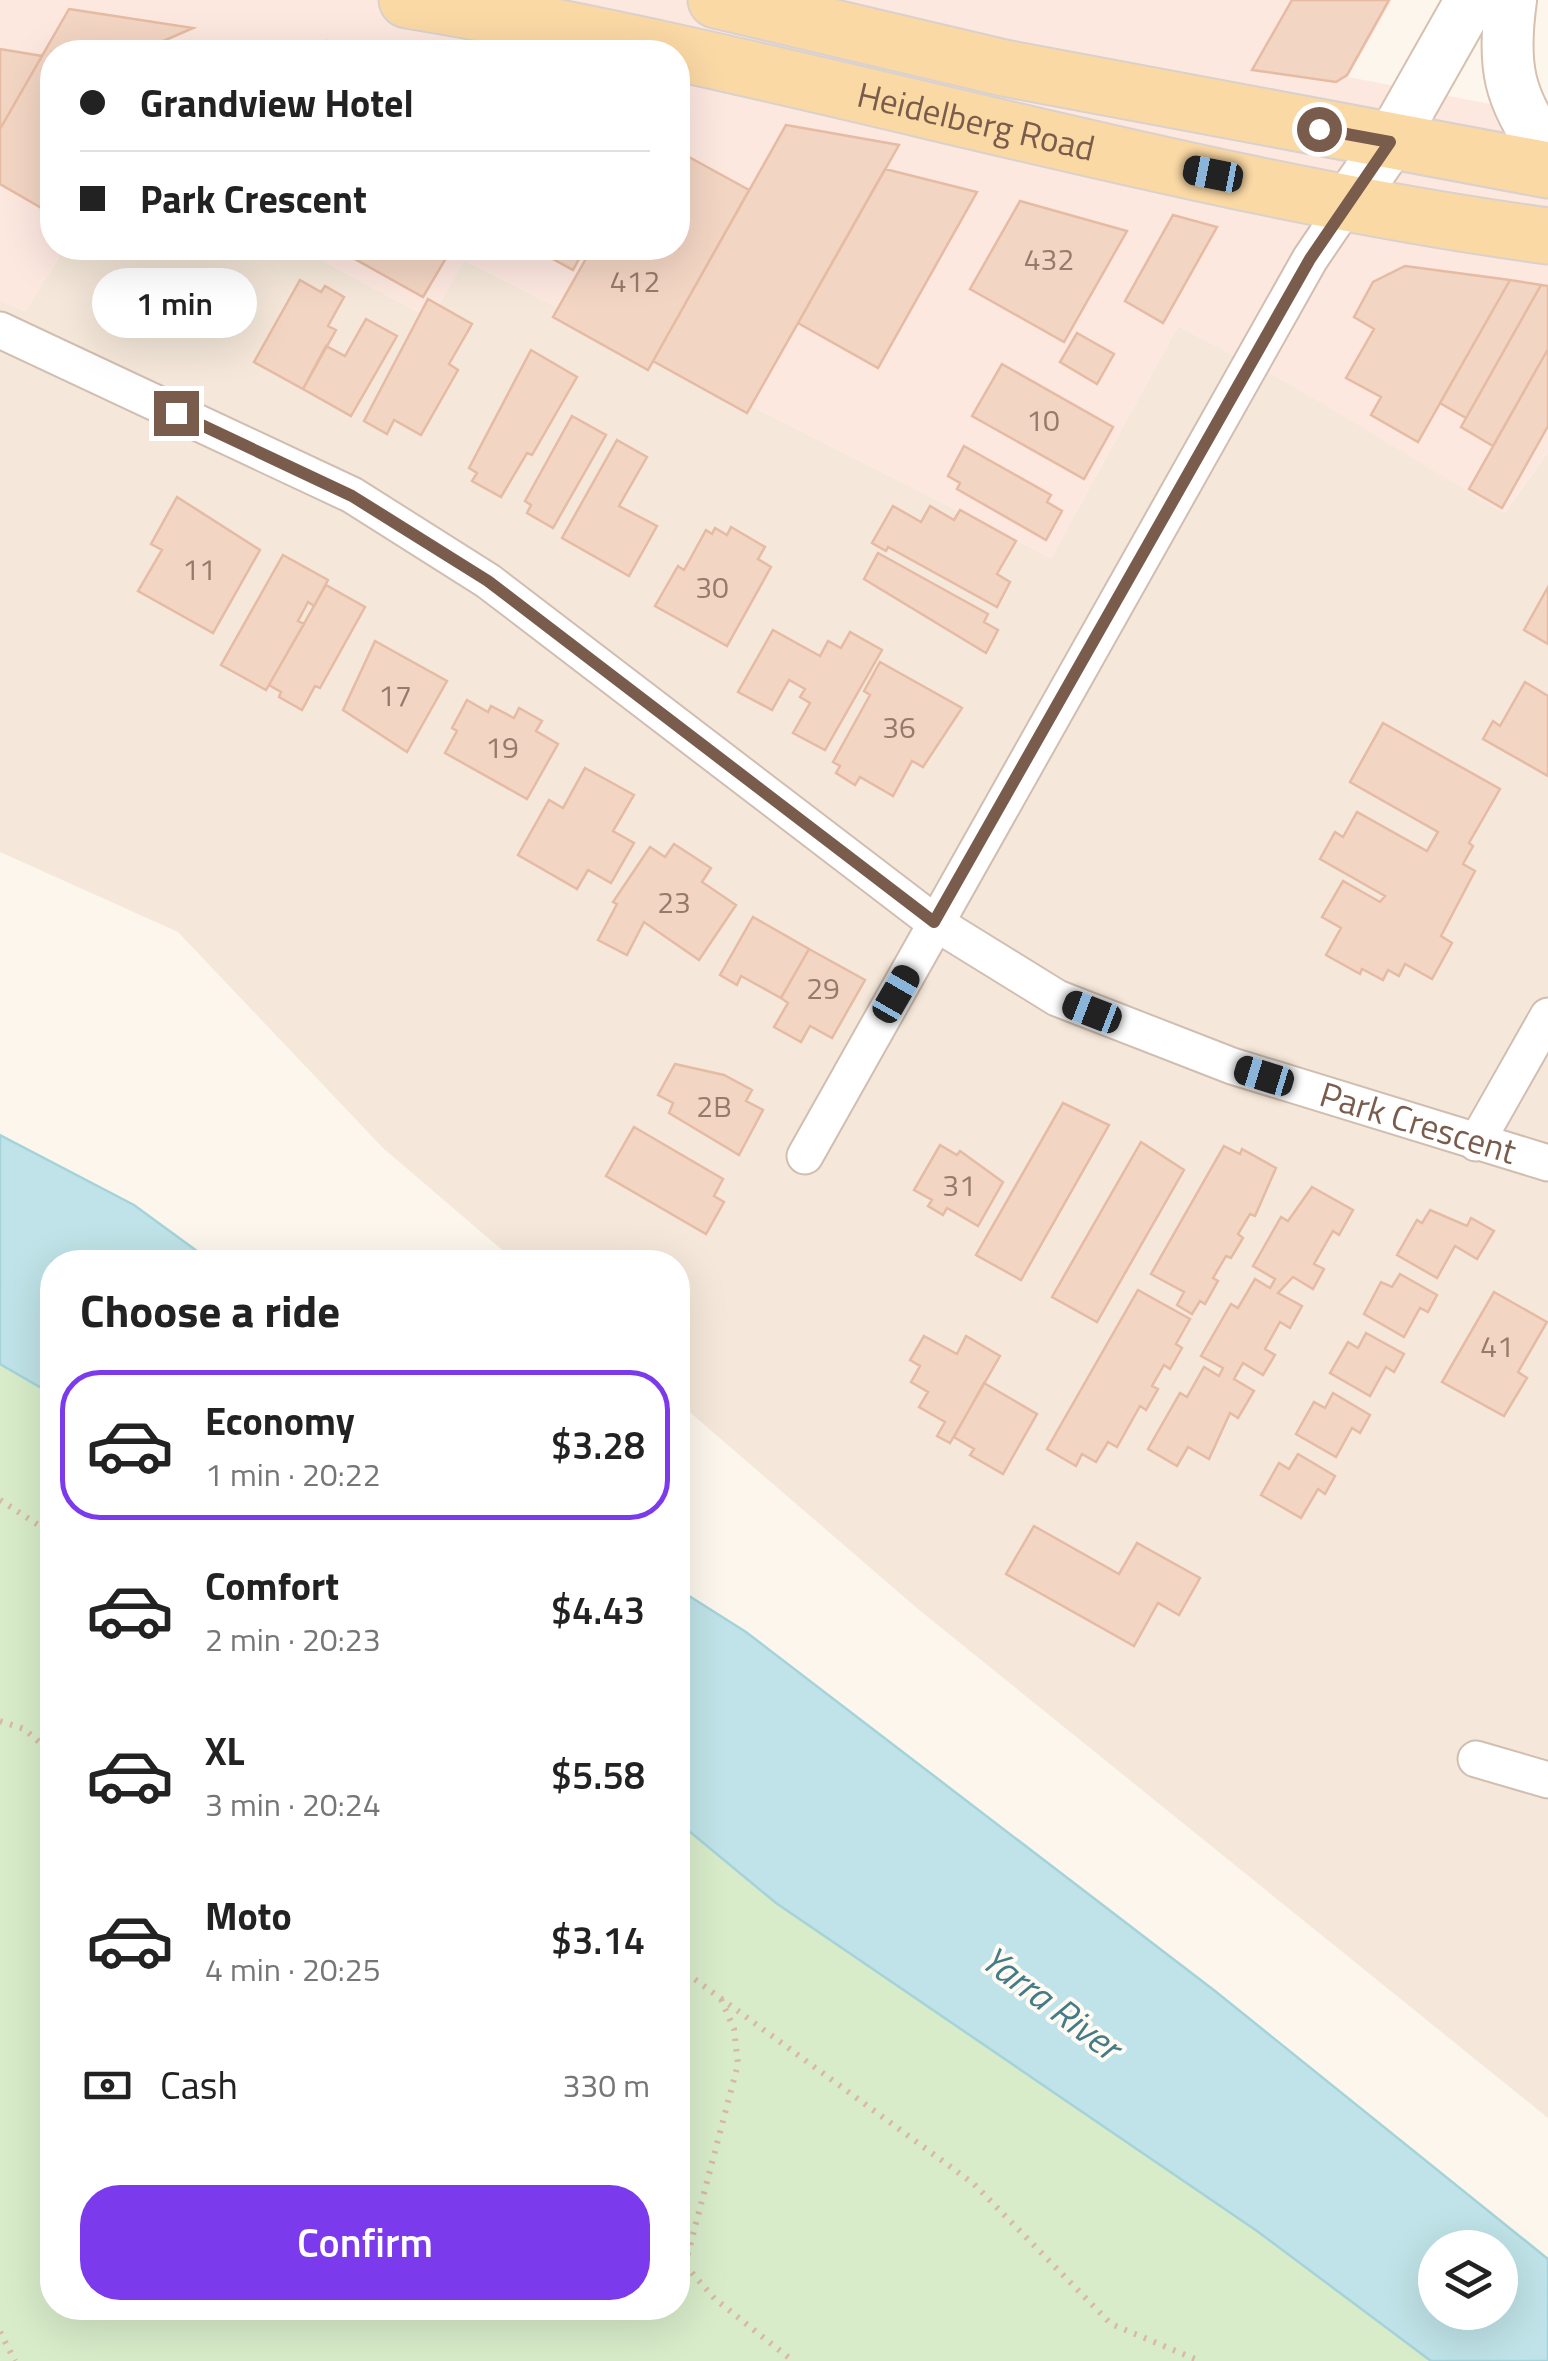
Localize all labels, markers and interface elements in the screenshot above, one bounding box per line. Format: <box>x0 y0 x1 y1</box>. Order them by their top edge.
street label: Heidelberg Road <box>852 67 1100 175</box>
text: Grandview Hotel <box>140 74 414 132</box>
route start <box>1297 107 1342 152</box>
car <box>1181 154 1245 194</box>
text: Park Crescent <box>140 170 367 228</box>
house number: 432 <box>1024 236 1074 282</box>
house number: 412 <box>610 258 660 304</box>
callout: 1 min <box>94 268 258 338</box>
text: 1 min <box>136 279 213 327</box>
route end <box>154 391 199 436</box>
house number: 10 <box>1026 397 1060 443</box>
house number: 11 <box>182 546 216 592</box>
house number: 30 <box>695 564 729 610</box>
house number: 17 <box>378 672 412 718</box>
house number: 36 <box>882 704 916 750</box>
house number: 19 <box>485 724 519 770</box>
house number: 23 <box>657 879 691 925</box>
car <box>868 961 924 1027</box>
house number: 29 <box>806 965 840 1011</box>
car <box>1059 987 1125 1037</box>
car <box>1231 1053 1297 1099</box>
street label: Park Crescent <box>1313 1067 1523 1178</box>
house number: 2B <box>696 1083 732 1129</box>
house number: 31 <box>942 1162 976 1208</box>
text: Choose a ride <box>80 1276 340 1344</box>
house number: 41 <box>1480 1323 1514 1369</box>
text: Economy <box>205 1392 355 1450</box>
icon: car <box>85 1400 175 1490</box>
text: $3.28 <box>551 1416 645 1474</box>
text: 1 min · 20:22 <box>205 1450 381 1498</box>
text: Comfort <box>205 1557 339 1615</box>
icon: car <box>85 1565 175 1655</box>
text: $4.43 <box>551 1581 645 1639</box>
text: 2 min · 20:23 <box>205 1615 381 1663</box>
text: XL <box>205 1722 245 1780</box>
icon: car <box>85 1730 175 1820</box>
text: $5.58 <box>551 1746 645 1804</box>
text: 3 min · 20:24 <box>205 1780 381 1828</box>
text: Moto <box>205 1887 292 1945</box>
icon: car <box>85 1895 175 1985</box>
text: $3.14 <box>551 1911 645 1969</box>
water label: Yarra River <box>970 1930 1137 2076</box>
text: 4 min · 20:25 <box>205 1945 381 1993</box>
text: Cash <box>160 2056 238 2114</box>
icon: cash <box>80 2058 135 2113</box>
text: 330 m <box>562 2061 650 2109</box>
button: Confirm <box>80 2185 650 2300</box>
map controls <box>1418 2230 1518 2330</box>
button: layers <box>1418 2230 1518 2330</box>

